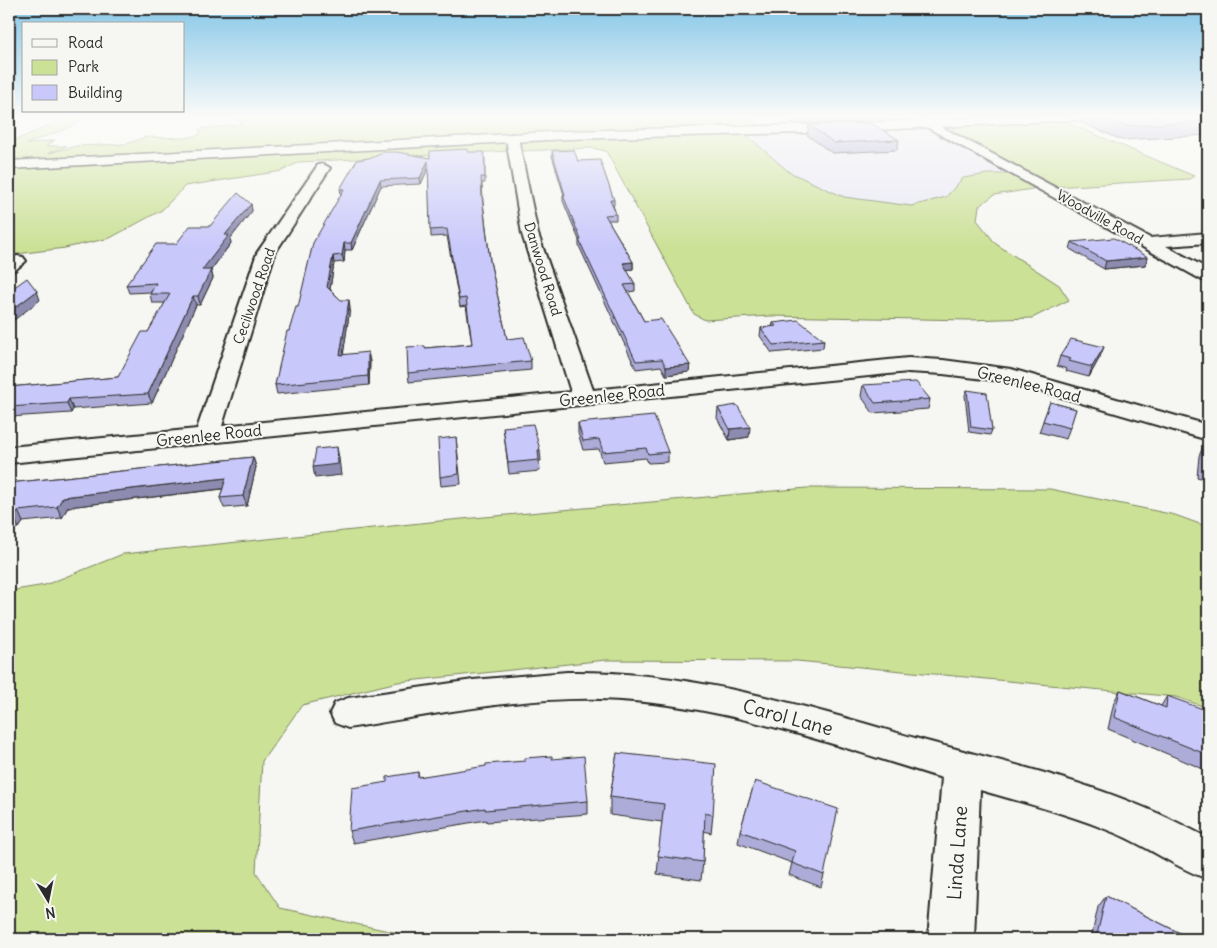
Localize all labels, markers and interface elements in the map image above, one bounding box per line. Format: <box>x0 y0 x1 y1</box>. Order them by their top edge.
legend <box>22 22 185 112</box>
text: Road <box>68 33 103 52</box>
text: Park <box>68 57 99 76</box>
text: Building <box>68 83 123 102</box>
street label: Woodville Road <box>1054 186 1146 248</box>
street label: Danwood Road <box>520 220 566 318</box>
street label: Cecilwood Road <box>229 245 279 347</box>
street label: Greenlee Road <box>975 361 1083 407</box>
street label: Greenlee Road <box>558 380 666 410</box>
street label: Greenlee Road <box>155 420 263 450</box>
street label: Carol Lane <box>740 693 836 741</box>
street label: Linda Lane <box>942 805 972 901</box>
north arrow <box>22 876 72 926</box>
text: N <box>44 903 57 923</box>

